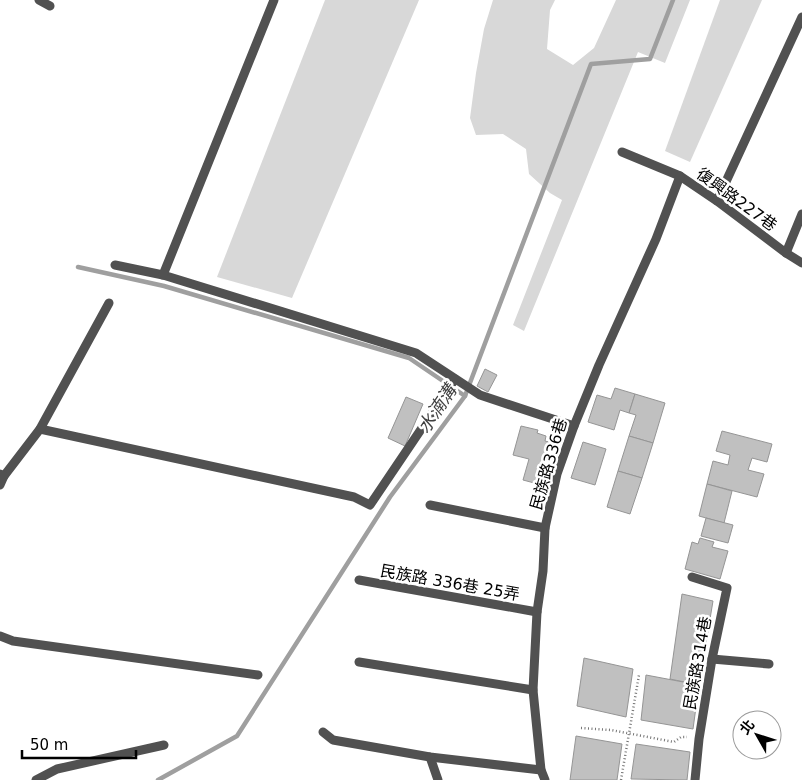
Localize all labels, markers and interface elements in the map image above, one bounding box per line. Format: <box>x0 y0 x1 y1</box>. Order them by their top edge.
street label: 復興路227巷 <box>693 164 781 235</box>
water label: 水湳溝 <box>413 378 462 437</box>
street label: 民族路336巷 <box>526 416 571 512</box>
street label: 民族路 336巷 25弄 <box>379 561 521 604</box>
street label: 民族路314巷 <box>680 615 715 711</box>
north arrow <box>732 710 782 760</box>
text: 北 <box>736 716 758 737</box>
scale bar <box>22 728 136 760</box>
text: 50 m <box>30 736 68 754</box>

